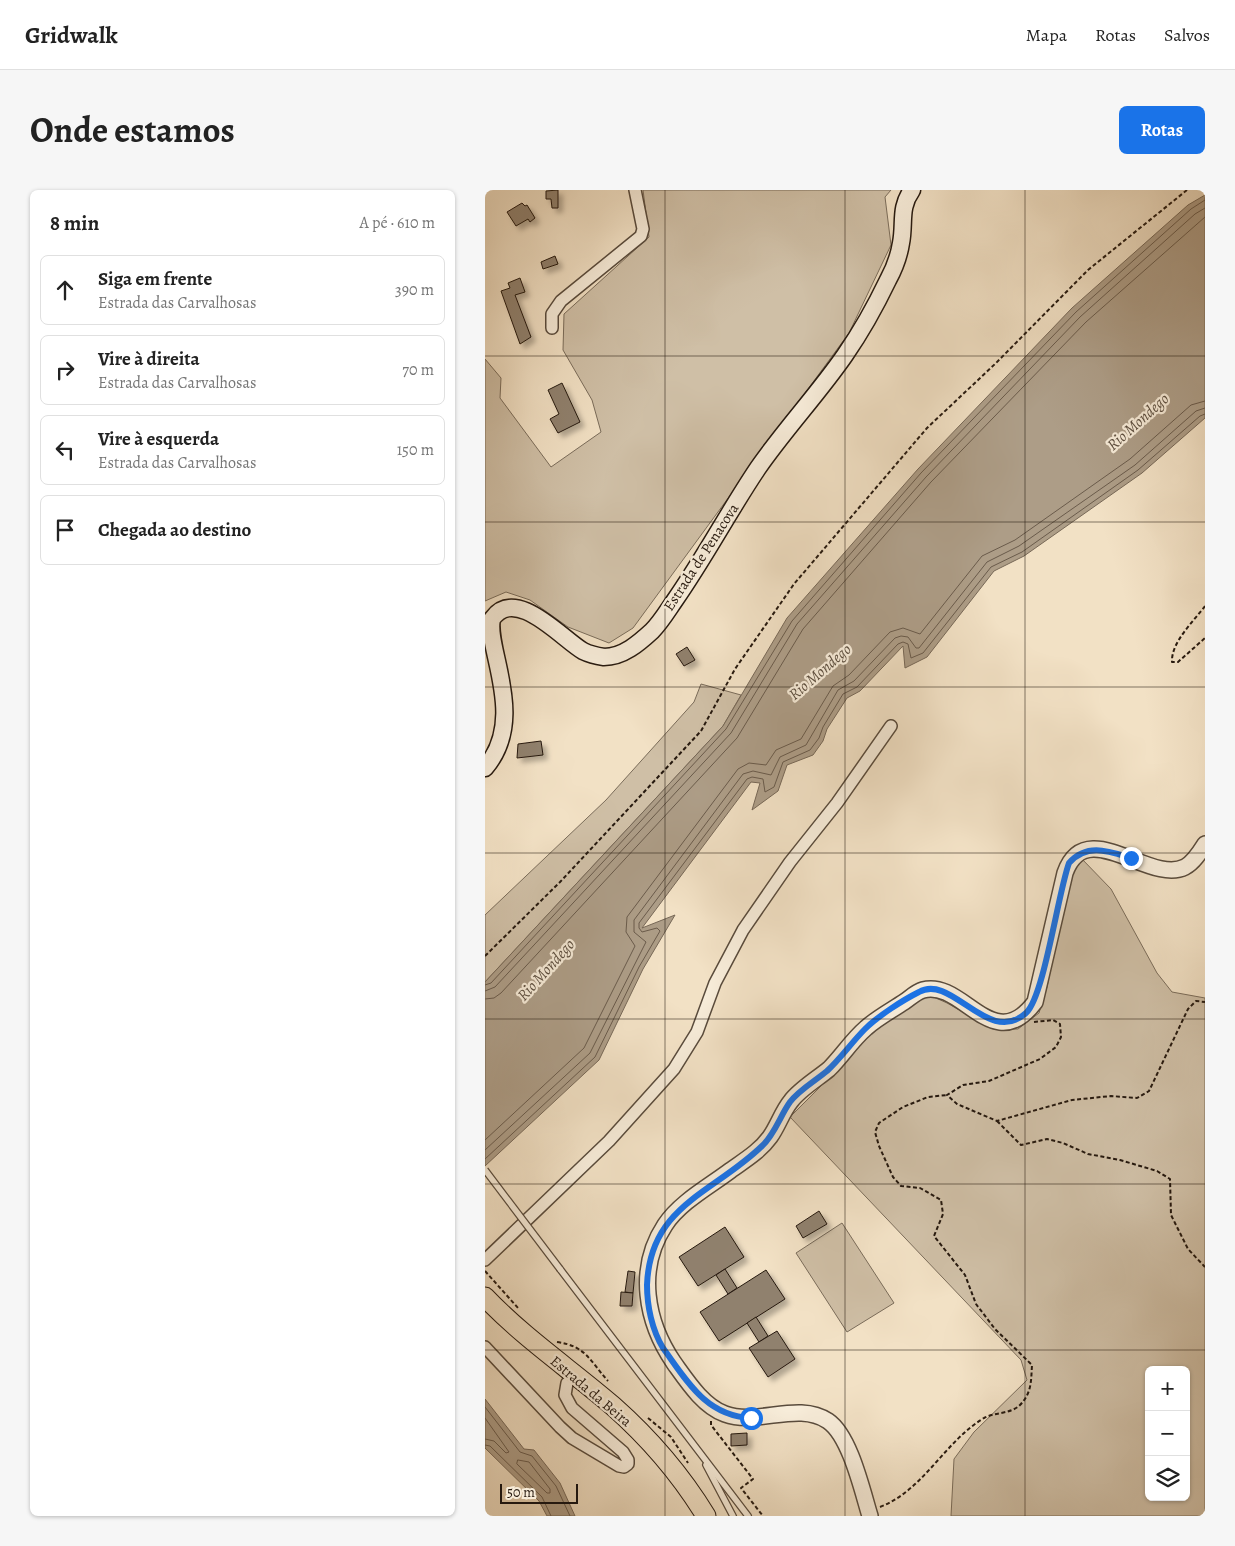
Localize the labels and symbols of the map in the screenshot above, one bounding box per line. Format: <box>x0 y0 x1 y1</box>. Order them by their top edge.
water label: Rio Mondego <box>1102 388 1174 456</box>
street label: Estrada de Penacova <box>659 499 743 615</box>
water label: Rio Mondego <box>784 639 856 705</box>
route end <box>1120 847 1143 870</box>
water label: Rio Mondego <box>512 934 580 1006</box>
street label: Estrada da Beira <box>546 1351 636 1431</box>
route start <box>740 1407 763 1430</box>
scale bar <box>500 1481 577 1504</box>

